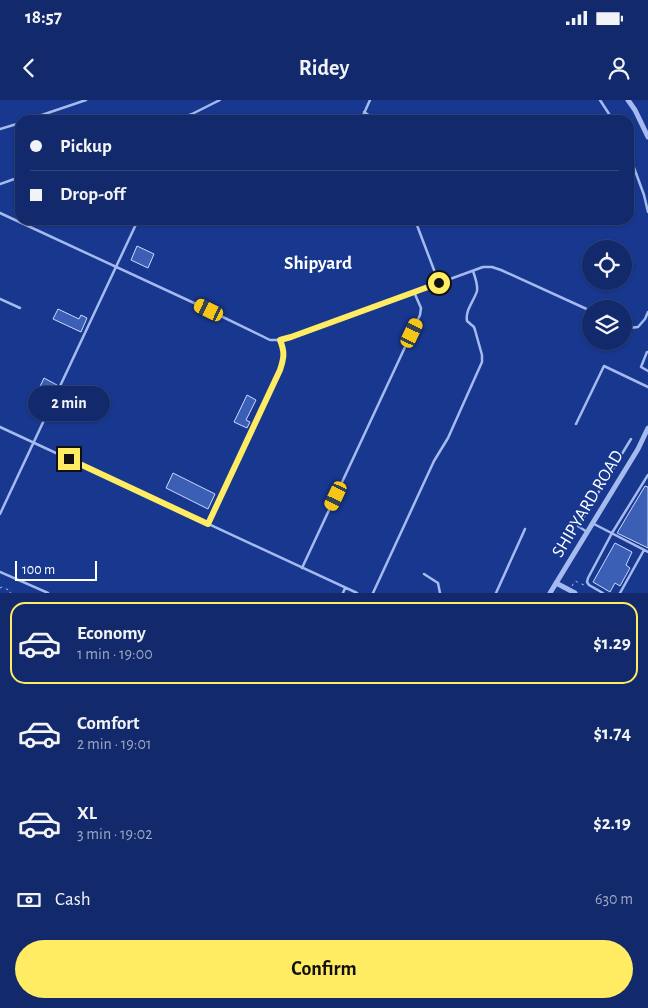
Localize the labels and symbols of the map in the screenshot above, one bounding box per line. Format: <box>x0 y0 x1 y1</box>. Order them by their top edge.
district label: Shipyard <box>284 254 352 273</box>
route start <box>428 272 450 294</box>
car <box>192 297 225 323</box>
car <box>398 316 425 350</box>
callout: 2 min <box>28 386 110 422</box>
street label: SHIPYARD ROAD <box>549 447 627 561</box>
route end <box>58 448 80 470</box>
car <box>322 479 349 513</box>
scale bar <box>15 558 98 581</box>

